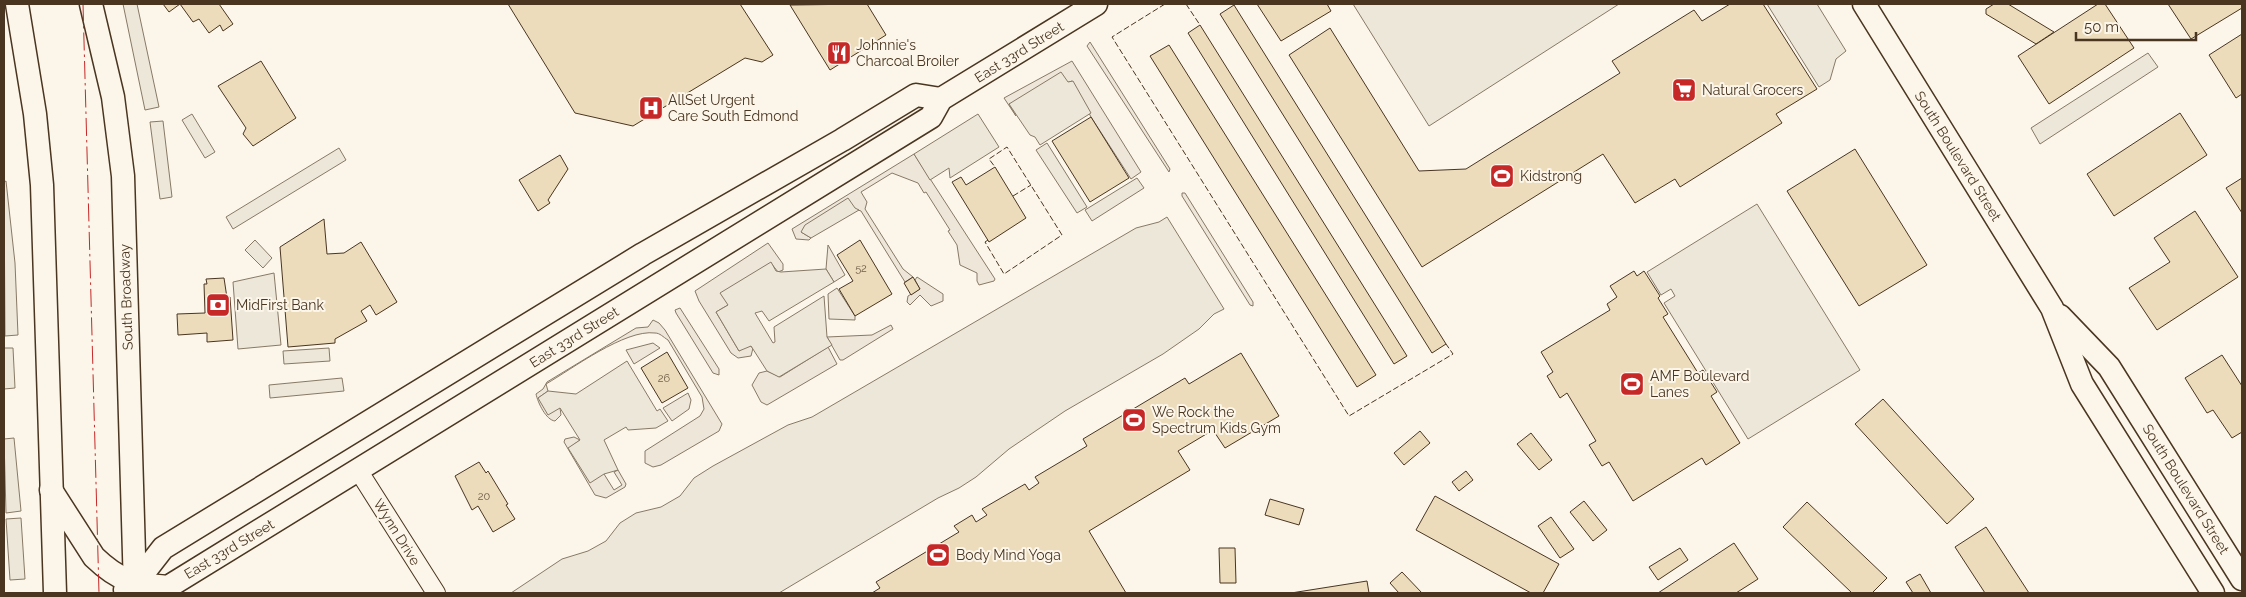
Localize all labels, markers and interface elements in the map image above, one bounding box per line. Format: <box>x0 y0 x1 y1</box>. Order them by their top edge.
scale bar <box>2076 10 2196 42</box>
street label: East 33rd Street <box>972 18 1067 86</box>
text: 50 m <box>2084 18 2119 36</box>
place label: Johnnie's Charcoal Broiler <box>856 37 959 69</box>
restaurant icon: Johnnie's Charcoal Broiler <box>826 40 852 66</box>
supermarket icon: Natural Grocers <box>1671 77 1697 103</box>
place label: Natural Grocers <box>1702 82 1804 98</box>
street label: South Boulevard Street <box>1911 88 2005 224</box>
place label: AllSet Urgent Care South Edmond <box>668 92 798 124</box>
hospital icon: AllSet Urgent Care South Edmond <box>638 95 664 121</box>
sports icon: Kidstrong <box>1489 163 1515 189</box>
place label: Kidstrong <box>1520 168 1582 184</box>
street label: South Broadway <box>116 243 136 350</box>
house number: 52 <box>855 262 867 275</box>
bank icon: MidFirst Bank <box>205 292 231 318</box>
place label: MidFirst Bank <box>236 297 324 313</box>
street label: East 33rd Street <box>527 303 622 371</box>
place label: AMF Boulevard Lanes <box>1650 368 1749 400</box>
sports icon: AMF Boulevard Lanes <box>1619 371 1645 397</box>
house number: 26 <box>658 372 671 385</box>
place label: We Rock the Spectrum Kids Gym <box>1152 404 1281 436</box>
sports icon: We Rock the Spectrum Kids Gym <box>1121 407 1147 433</box>
street label: South Boulevard Street <box>2139 421 2233 557</box>
house number: 20 <box>478 490 490 503</box>
street label: Wynn Drive <box>370 496 424 568</box>
street label: East 33rd Street <box>181 516 277 582</box>
sports icon: Body Mind Yoga <box>925 542 951 568</box>
place label: Body Mind Yoga <box>956 547 1061 563</box>

